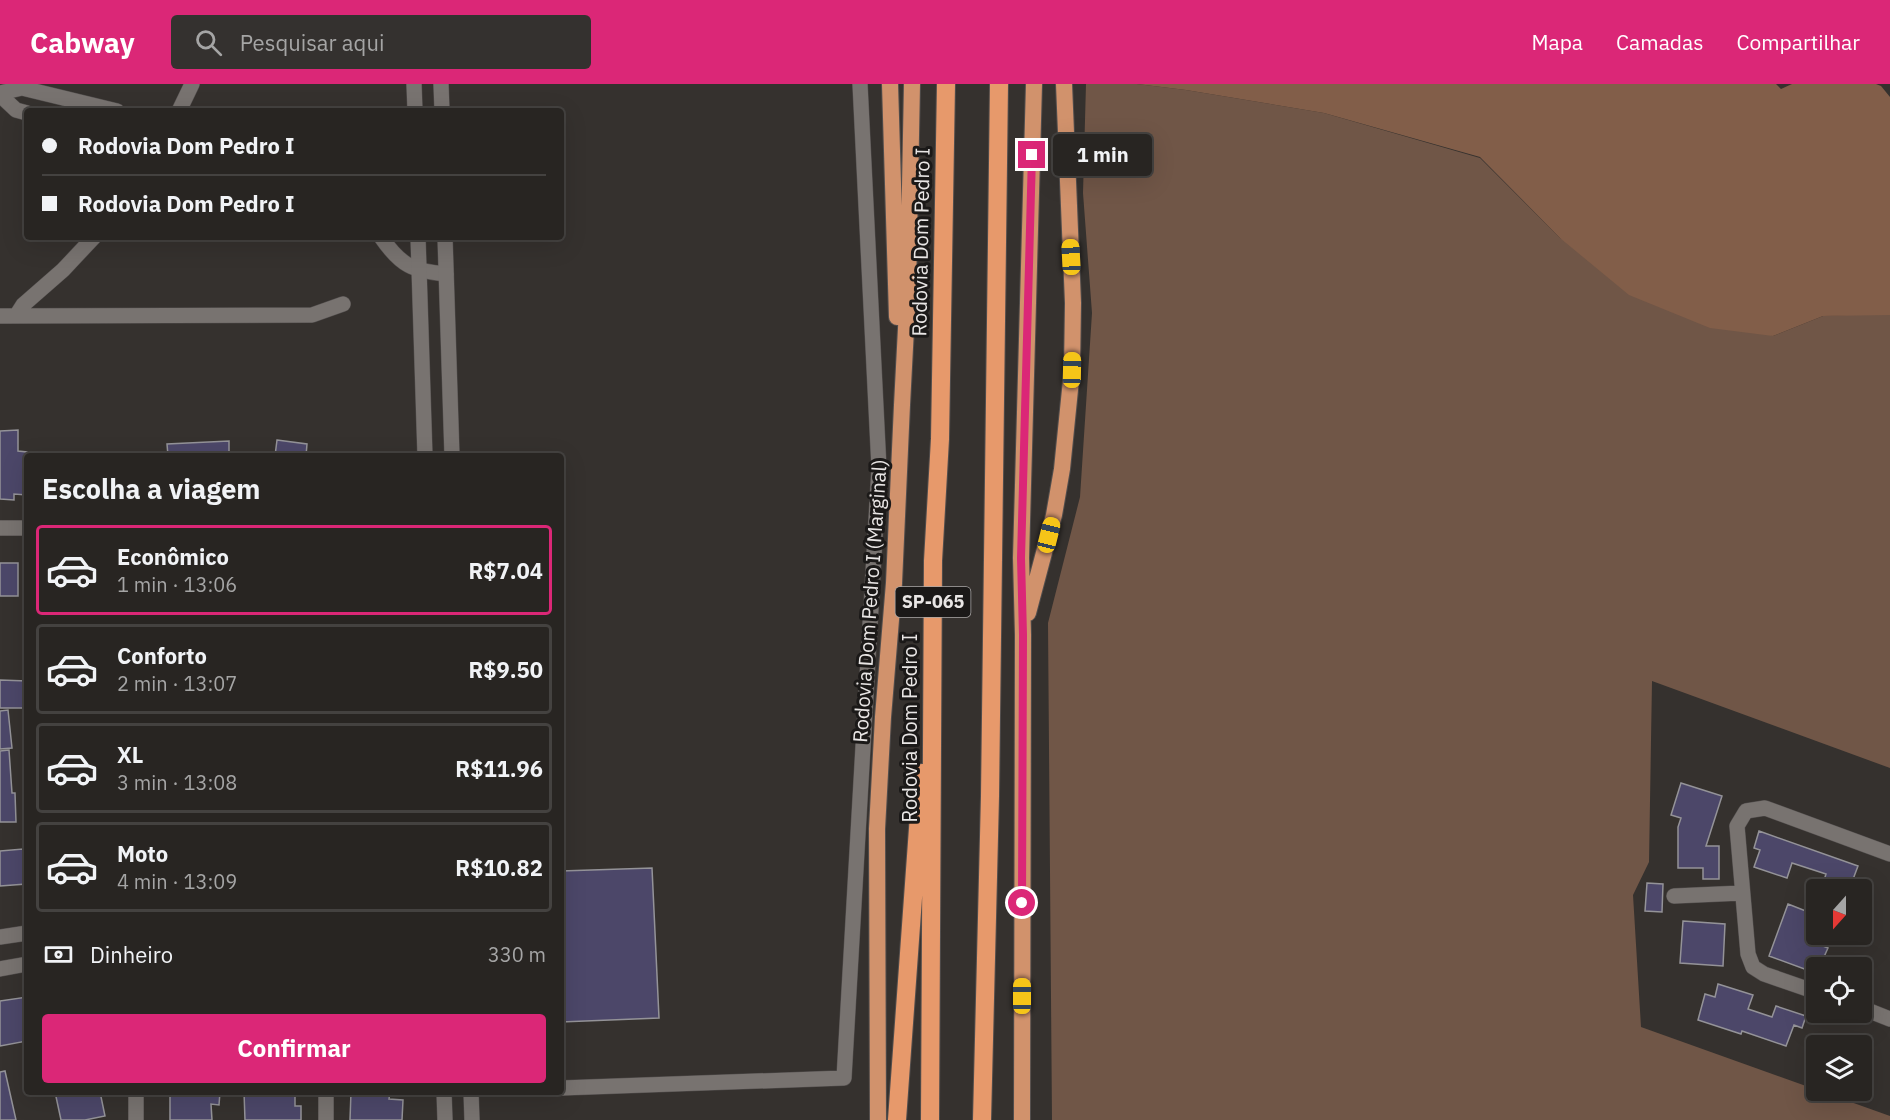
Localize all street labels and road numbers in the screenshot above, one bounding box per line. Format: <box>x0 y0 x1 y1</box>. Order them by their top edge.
street label: Rodovia Dom Pedro I <box>905 147 936 337</box>
street label: Rodovia Dom Pedro I (Marginal) <box>846 458 893 743</box>
road number: SP-065 <box>896 587 970 617</box>
street label: Rodovia Dom Pedro I <box>896 634 923 822</box>

